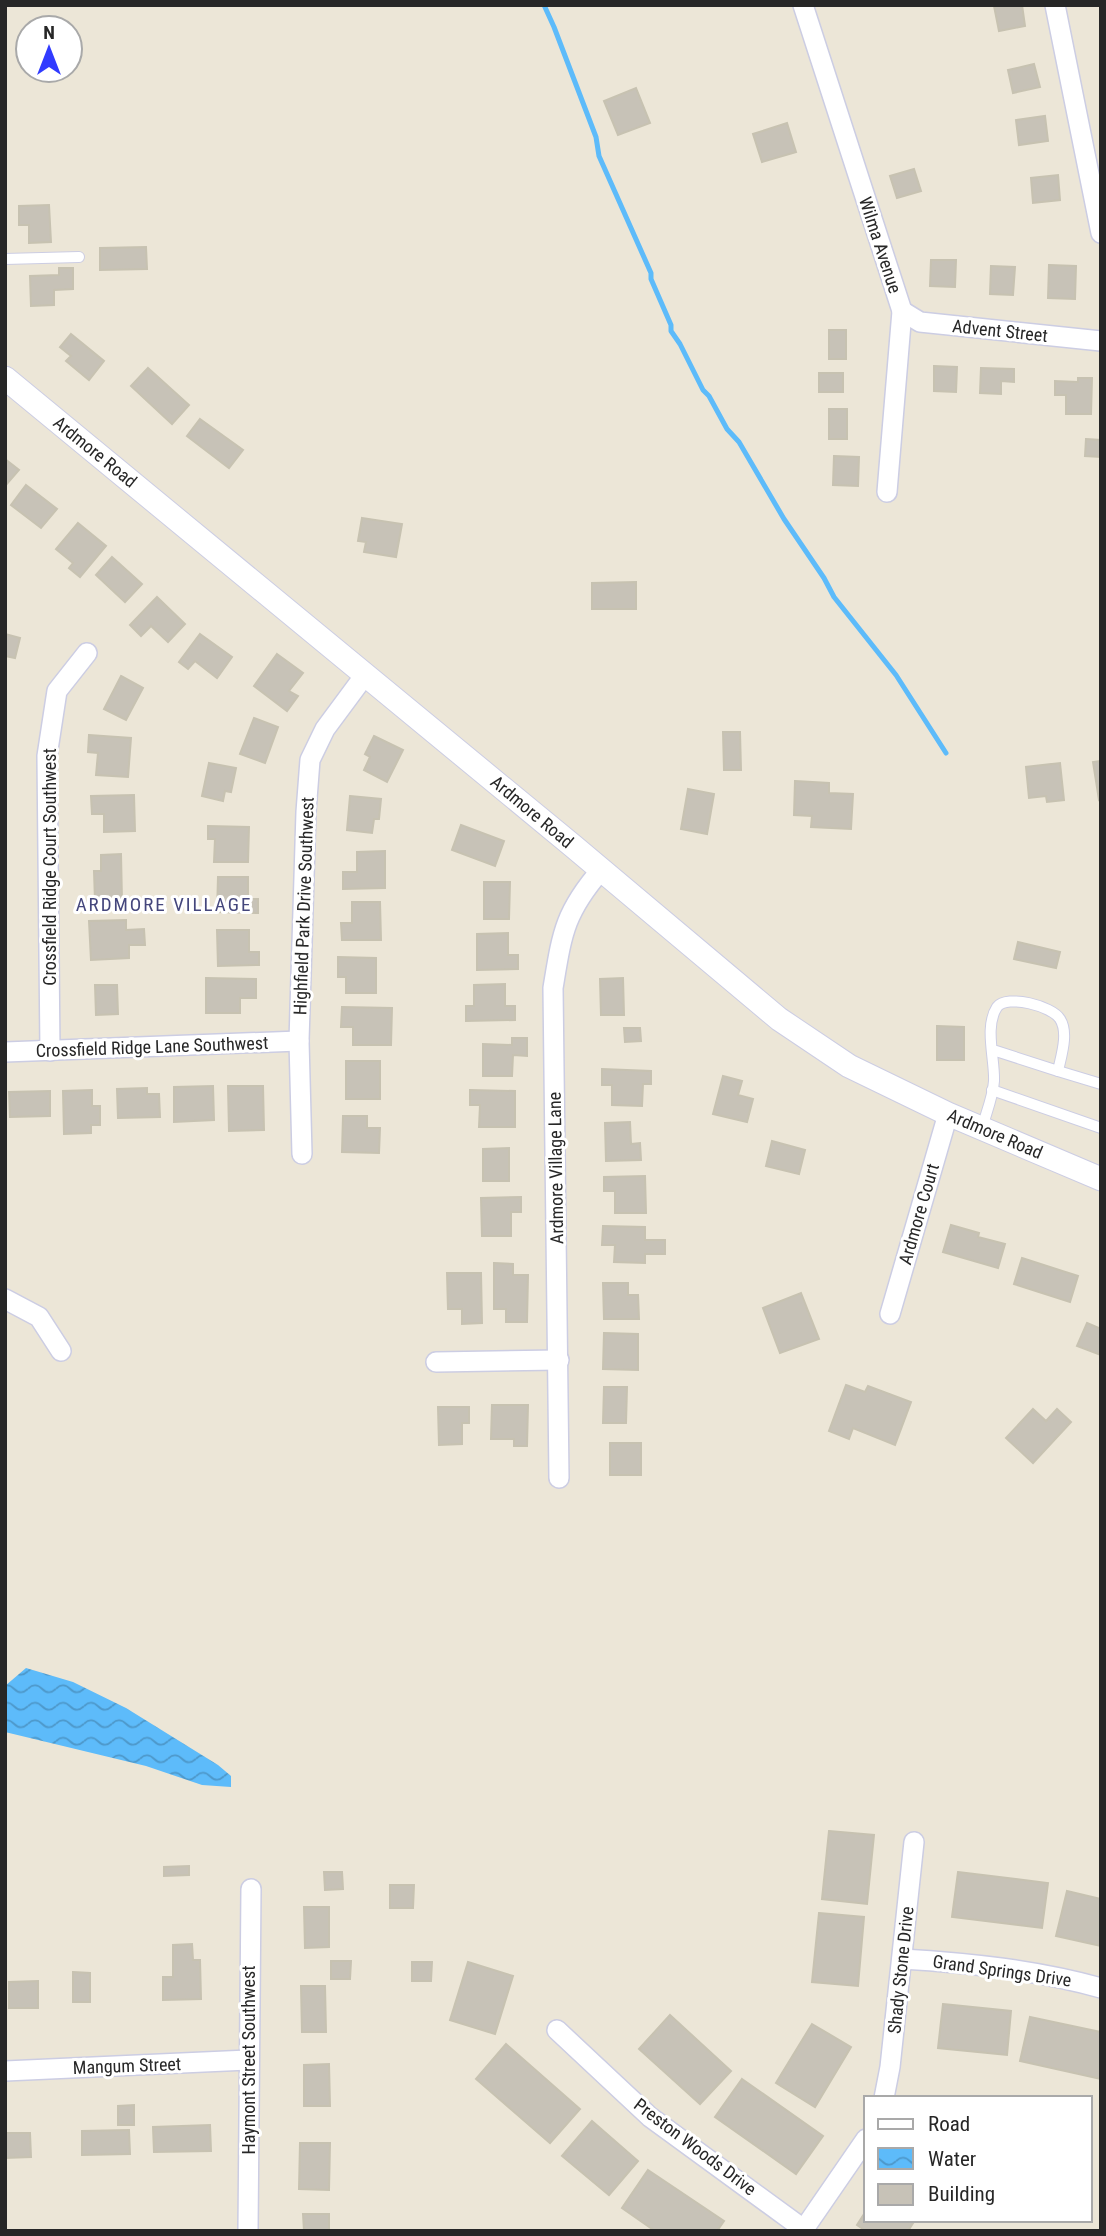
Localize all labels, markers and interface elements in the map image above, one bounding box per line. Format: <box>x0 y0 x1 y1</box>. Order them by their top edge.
north arrow <box>14 14 84 84</box>
text: N <box>43 21 55 44</box>
street label: Wilma Avenue <box>855 194 906 296</box>
street label: Advent Street <box>951 315 1049 346</box>
street label: Ardmore Road <box>49 412 141 492</box>
street label: Crossfield Ridge Court Southwest <box>39 748 60 986</box>
street label: Ardmore Road <box>487 771 578 852</box>
street label: Highfield Park Drive Southwest <box>289 797 318 1015</box>
district label: ARDMORE VILLAGE <box>76 893 252 916</box>
street label: Crossfield Ridge Lane Southwest <box>35 1032 269 1061</box>
street label: Ardmore Village Lane <box>544 1092 567 1244</box>
street label: Ardmore Road <box>944 1104 1046 1163</box>
street label: Ardmore Court <box>894 1161 943 1267</box>
street label: Shady Stone Drive <box>883 1905 918 2035</box>
street label: Grand Springs Drive <box>931 1950 1073 1991</box>
street label: Haymont Street Southwest <box>238 1966 259 2154</box>
street label: Mangum Street <box>72 2053 182 2078</box>
street label: Preston Woods Drive <box>630 2094 761 2199</box>
legend <box>864 2096 1092 2222</box>
text: Road <box>928 2112 970 2136</box>
text: Water <box>928 2147 976 2171</box>
text: Building <box>928 2182 995 2206</box>

